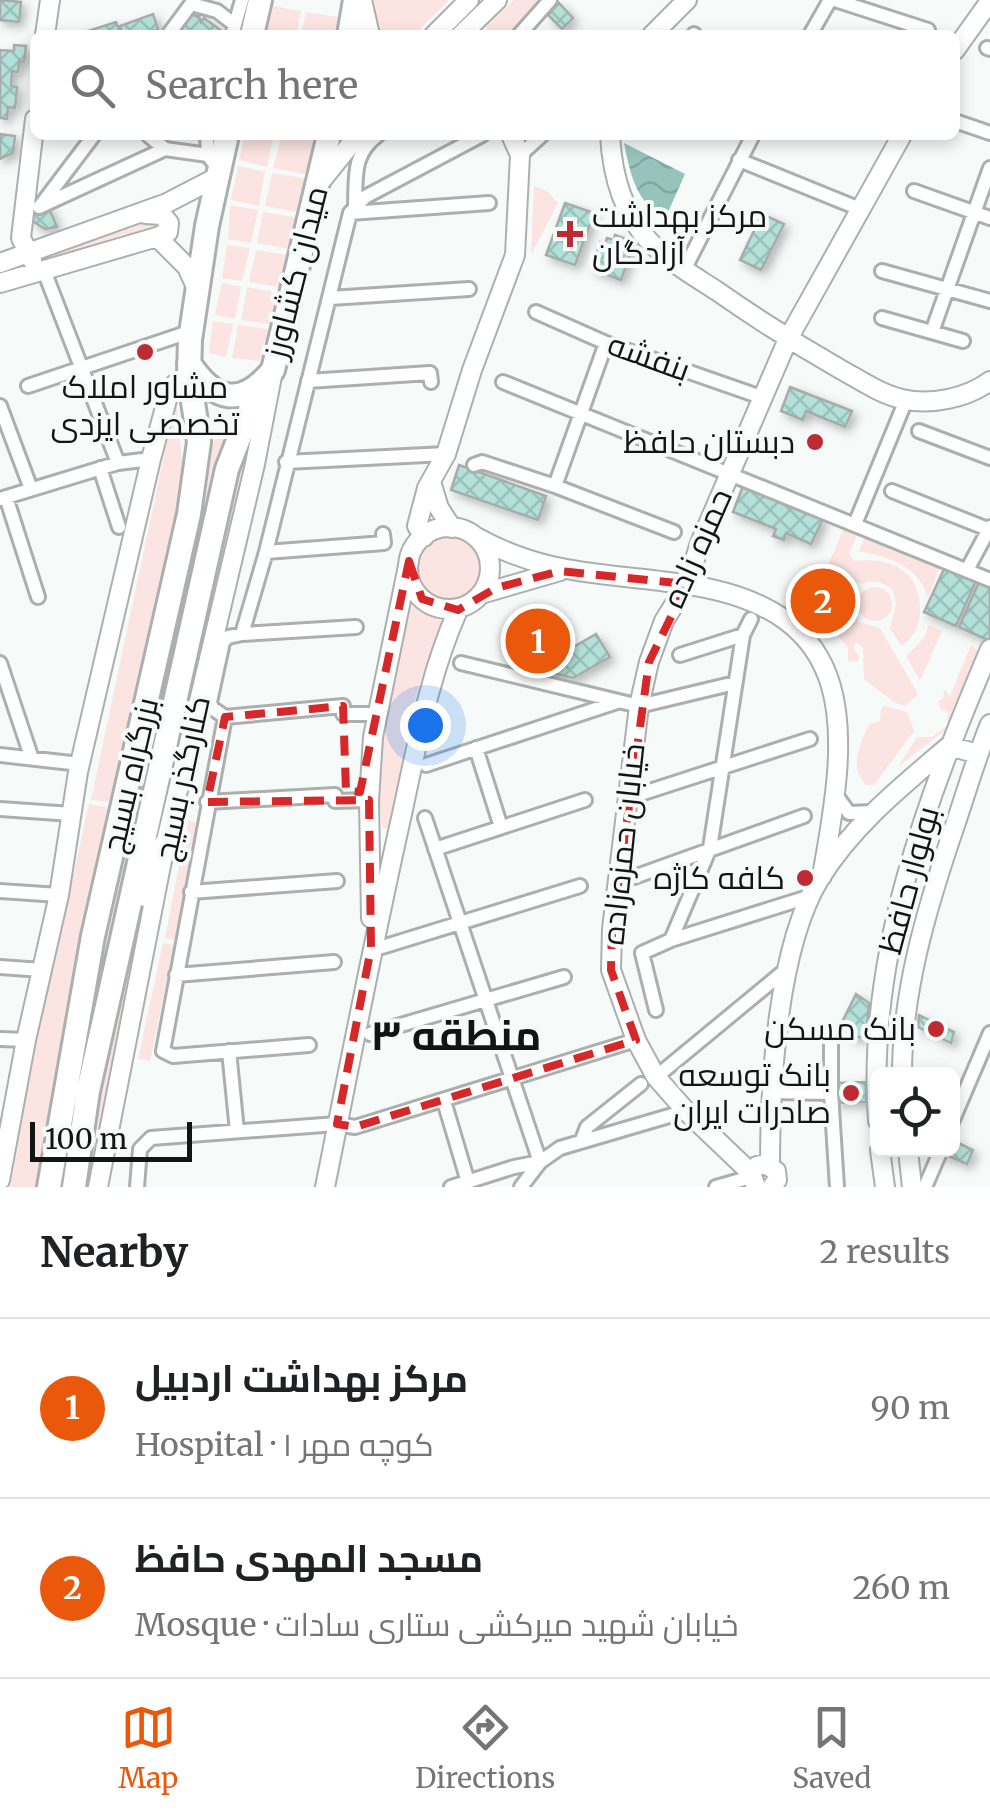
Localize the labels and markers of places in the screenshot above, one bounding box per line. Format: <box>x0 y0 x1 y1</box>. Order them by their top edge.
place label: مرکز بهداشت آزادگان <box>592 196 767 273</box>
marker: مرکز بهداشت آزادگان <box>557 221 583 247</box>
marker: مشاور املاک تخصصی ایزدی <box>134 341 156 363</box>
place label: مشاور املاک تخصصی ایزدی <box>50 367 240 444</box>
place label: دبستان حافظ <box>624 422 795 462</box>
marker: دبستان حافظ <box>804 431 826 453</box>
pin: 2 <box>790 564 856 638</box>
pin: 1 <box>506 604 570 678</box>
place label: کافه کاژه <box>654 858 785 898</box>
marker: کافه کاژه <box>794 867 816 889</box>
place label: بانک مسکن <box>764 1009 916 1049</box>
marker: بانک مسکن <box>925 1018 947 1040</box>
place label: بانک توسعه صادرات ایران <box>673 1055 831 1132</box>
marker: بانک توسعه صادرات ایران <box>840 1082 862 1104</box>

